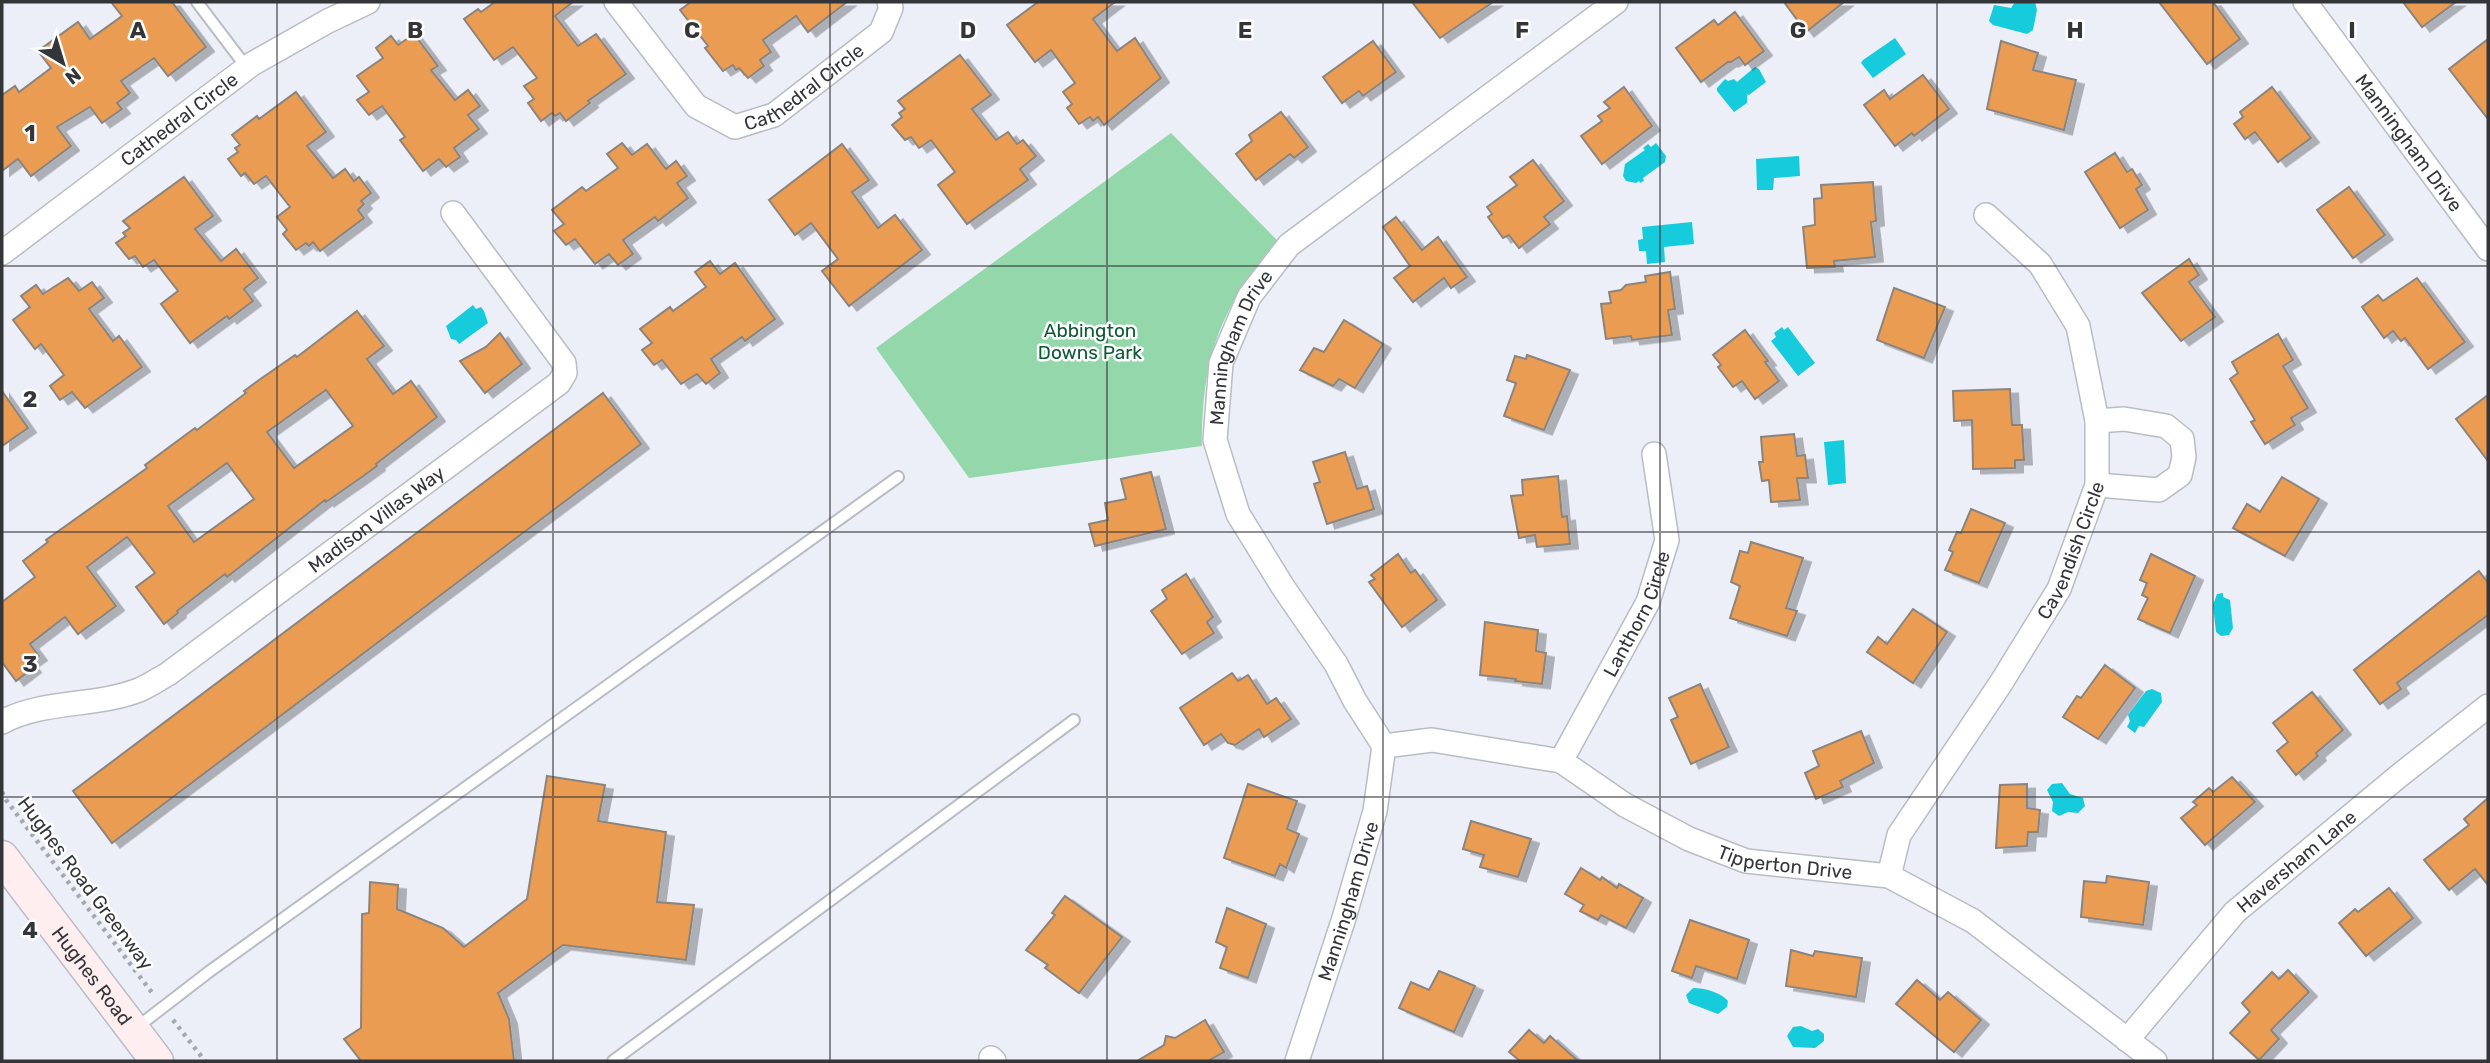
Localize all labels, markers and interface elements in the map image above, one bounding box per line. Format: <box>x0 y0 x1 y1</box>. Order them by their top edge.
text: A <box>130 16 147 44</box>
text: B <box>407 16 423 44</box>
text: C <box>684 16 700 44</box>
text: D <box>960 16 976 44</box>
text: E <box>1238 16 1252 44</box>
text: F <box>1515 16 1529 44</box>
text: G <box>1790 16 1806 44</box>
text: H <box>2066 16 2084 44</box>
text: I <box>2348 16 2356 44</box>
north arrow <box>28 28 98 98</box>
street label: Cathedral Circle <box>741 39 868 136</box>
text: N <box>61 63 86 89</box>
street label: Cathedral Circle <box>116 68 243 171</box>
street label: Manningham Drive <box>2350 70 2467 216</box>
text: 1 <box>24 119 36 147</box>
street label: Manningham Drive <box>1205 265 1278 426</box>
park label: Abbington Downs Park <box>1038 319 1142 364</box>
text: 2 <box>23 385 37 413</box>
street label: Madison Villas Way <box>304 461 449 578</box>
street label: Cavendish Circle <box>2032 478 2109 624</box>
street label: Lanthorn Circle <box>1598 548 1675 681</box>
text: 3 <box>22 650 38 678</box>
street label: Hughes Road Greenway <box>13 792 158 974</box>
street label: Haversham Lane <box>2232 805 2361 918</box>
street label: Manningham Drive <box>1313 819 1383 984</box>
street label: Tipperton Drive <box>1714 840 1853 884</box>
text: 4 <box>22 916 38 944</box>
street label: Hughes Road <box>47 922 137 1030</box>

